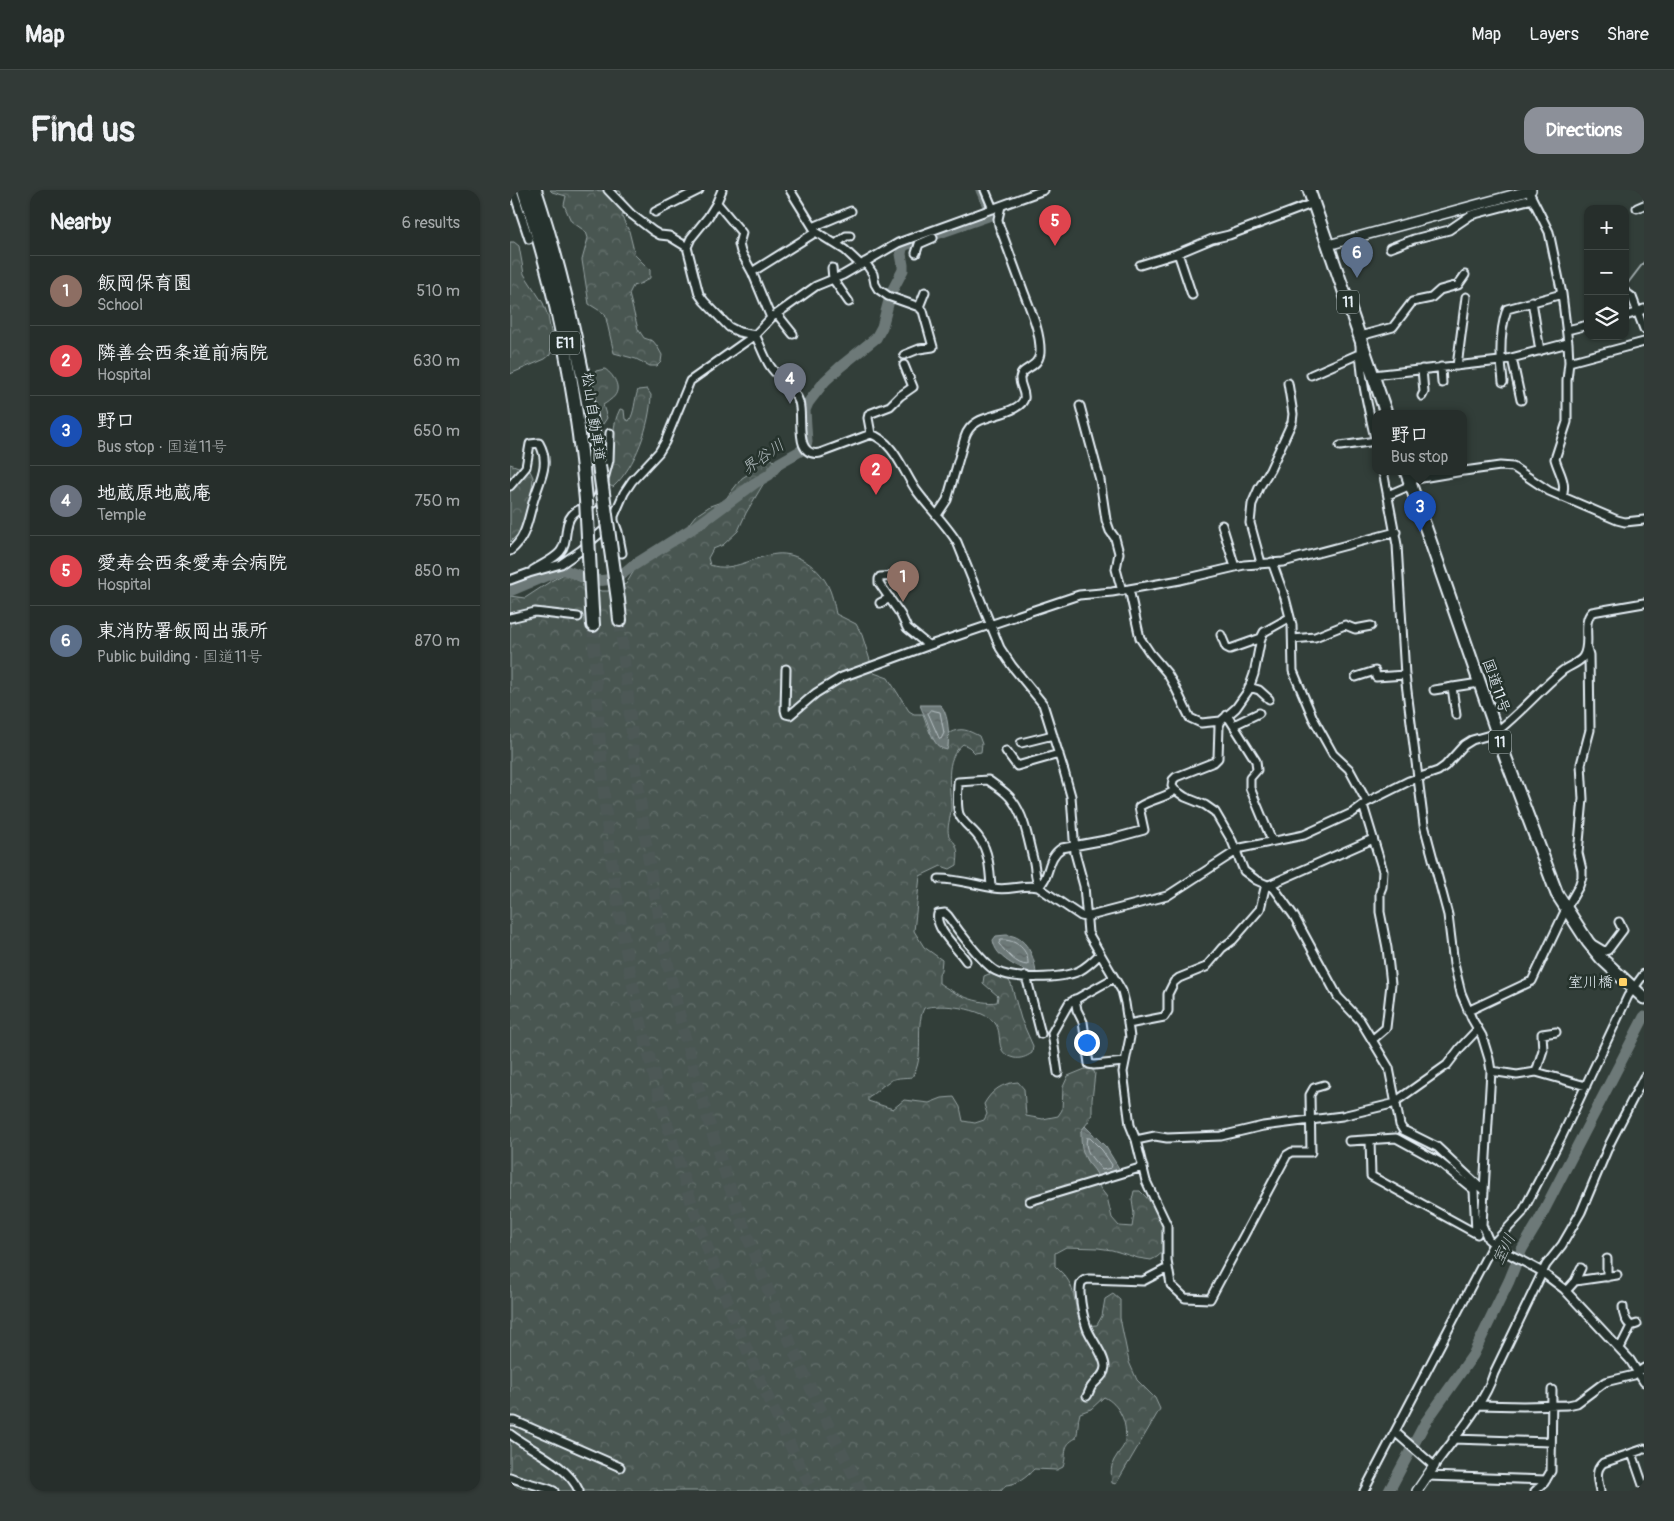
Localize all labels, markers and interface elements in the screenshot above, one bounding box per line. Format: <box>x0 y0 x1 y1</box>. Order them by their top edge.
text: Map <box>25 20 65 49</box>
text: Map <box>1472 23 1501 46</box>
text: Layers <box>1529 23 1579 46</box>
text: Share <box>1607 23 1649 46</box>
button: Directions <box>1524 107 1644 154</box>
text: Find us <box>30 108 135 152</box>
pin: 5 <box>1039 205 1071 246</box>
map controls <box>1584 205 1629 340</box>
button: + <box>1584 205 1629 250</box>
text: Nearby <box>50 209 111 236</box>
text: 6 results <box>402 213 460 233</box>
pin: 6 <box>1341 237 1373 278</box>
button: − <box>1584 250 1629 295</box>
text: 飯岡保育園 <box>97 271 192 295</box>
text: 1 <box>63 281 69 301</box>
text: 510 m <box>416 281 460 301</box>
road number: 11 <box>1337 290 1359 314</box>
text: School <box>97 295 143 315</box>
button: layers <box>1584 295 1629 340</box>
road number: E11 <box>550 332 580 354</box>
text: 隣善会西条道前病院 <box>97 341 268 365</box>
text: 2 <box>62 351 70 371</box>
text: 630 m <box>413 351 460 371</box>
pin: 4 <box>774 363 806 404</box>
text: Hospital <box>97 365 151 385</box>
street label: 松山自動車道 <box>577 371 609 463</box>
text: 野口 <box>97 409 135 433</box>
popup <box>1372 410 1467 475</box>
text: 3 <box>62 421 70 441</box>
text: 650 m <box>413 421 460 441</box>
text: 野口 <box>1391 423 1429 447</box>
water label: 界谷川 <box>738 435 788 479</box>
text: Bus stop · 国道11号 <box>97 437 227 457</box>
text: Bus stop <box>1391 447 1448 467</box>
pin: 2 <box>860 454 892 495</box>
text: 地蔵原地蔵庵 <box>97 481 211 505</box>
text: 4 <box>61 491 71 511</box>
text: 750 m <box>414 491 460 511</box>
pin: 3 <box>1404 491 1436 532</box>
text: Temple <box>97 505 146 525</box>
text: 愛寿会西条愛寿会病院 <box>97 551 287 575</box>
text: 5 <box>62 561 70 581</box>
text: 850 m <box>415 561 460 581</box>
pin: 1 <box>887 561 919 602</box>
text: Hospital <box>97 575 151 595</box>
text: 東消防署飯岡出張所 <box>97 619 268 643</box>
text: 6 <box>61 631 71 651</box>
text: 870 m <box>415 631 460 651</box>
text: Public building · 国道11号 <box>97 647 263 667</box>
street label: 国道11号 <box>1478 656 1514 716</box>
road number: 11 <box>1489 730 1511 754</box>
place label: 室川橋 <box>1568 973 1613 992</box>
marker: 室川橋 <box>1617 976 1629 988</box>
your location <box>1074 1030 1100 1056</box>
water label: 室川 <box>1488 1230 1520 1268</box>

